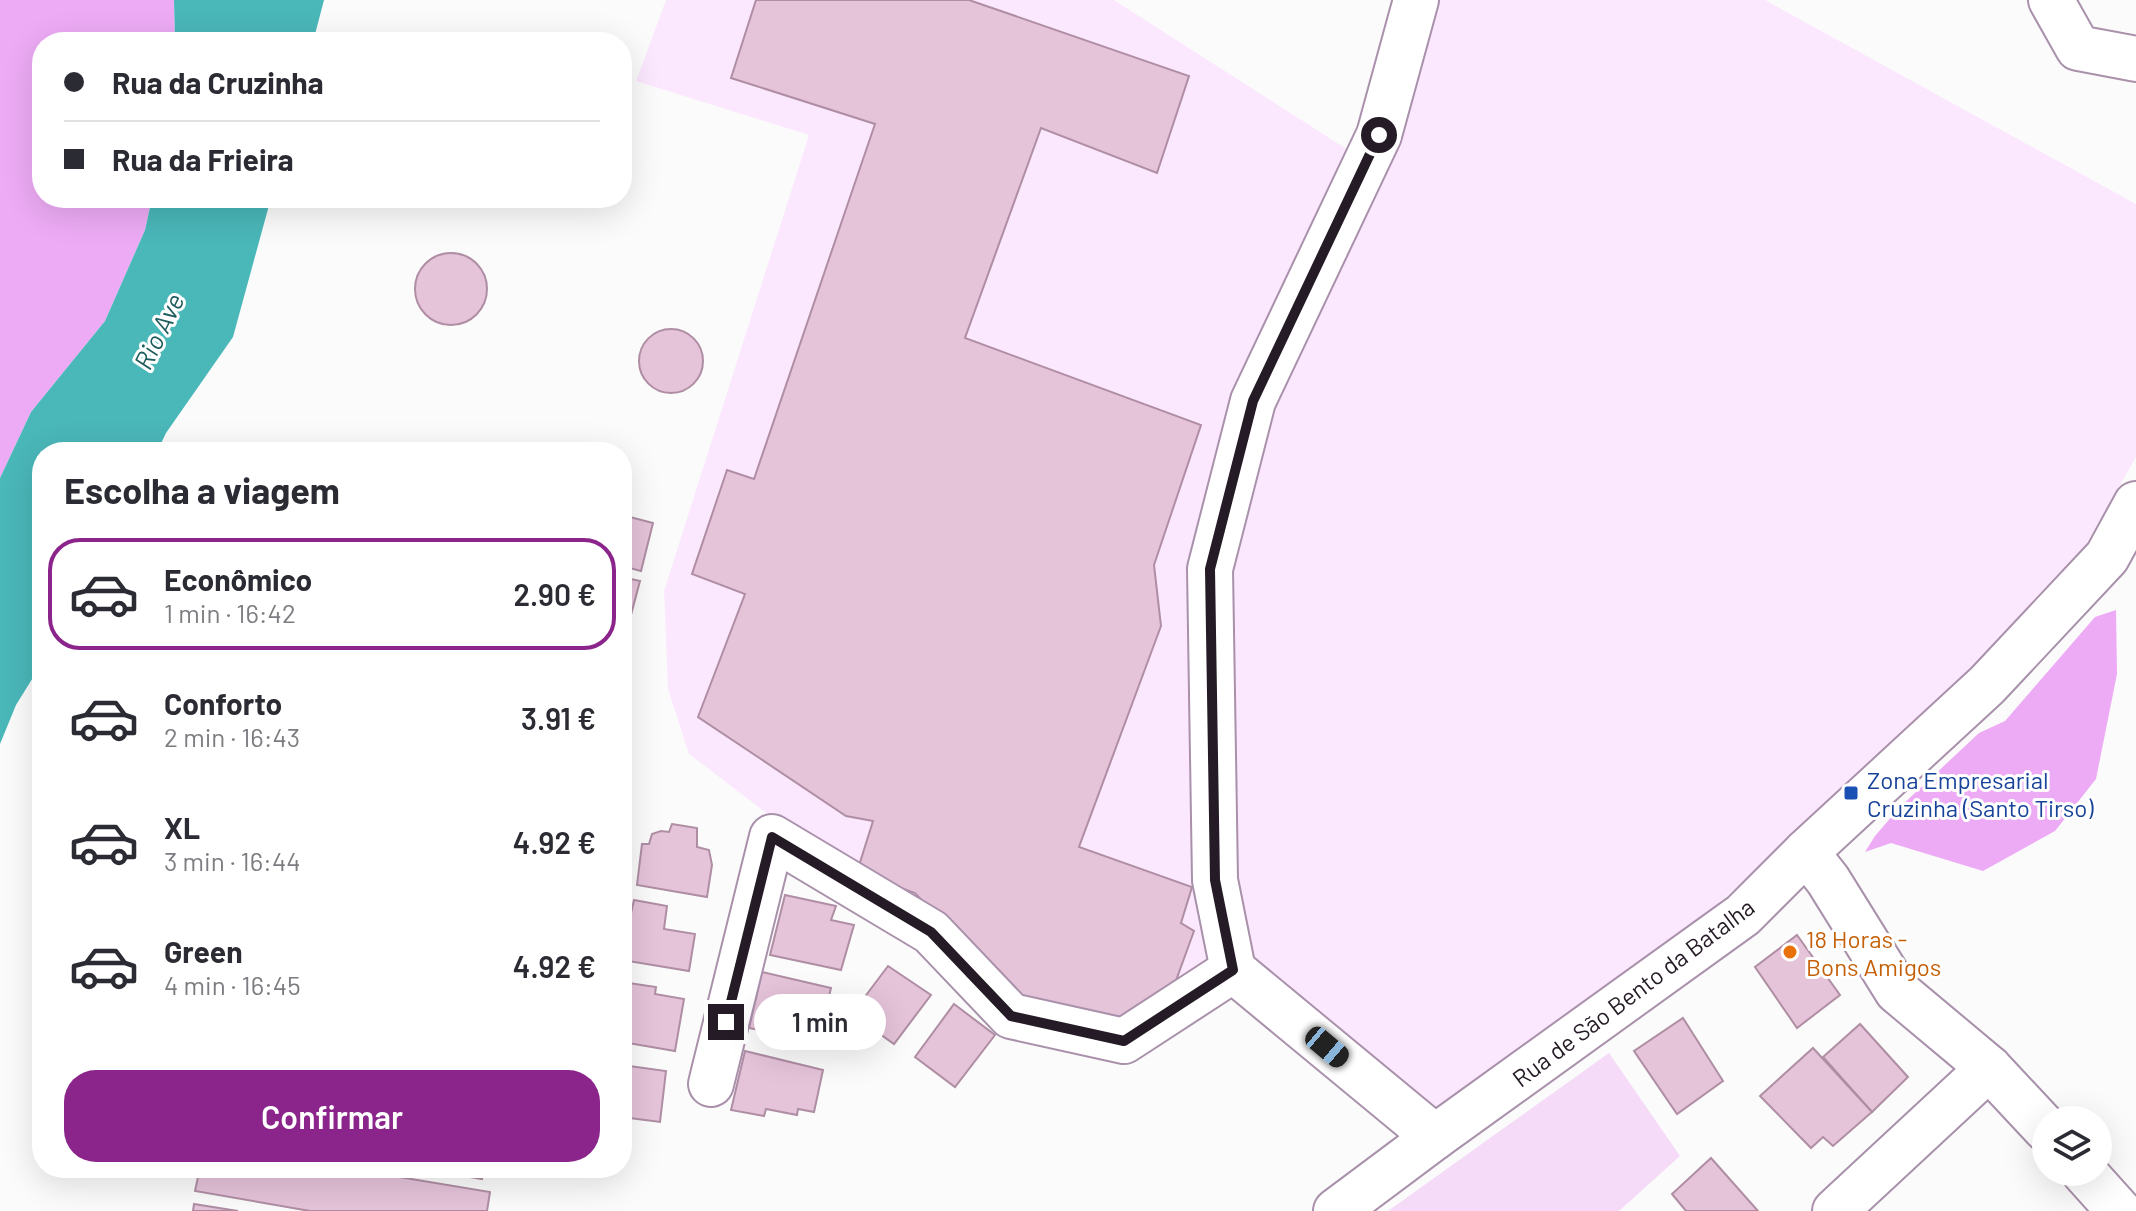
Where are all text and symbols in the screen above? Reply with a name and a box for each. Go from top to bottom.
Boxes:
text: Rua da Cruzinha [112,64,324,100]
route start [1361,117,1397,153]
text: Rua da Frieira [112,141,294,177]
water label: Rio Ave [126,288,190,374]
text: Escolha a viagem [64,468,340,511]
icon: car [68,558,140,630]
text: Econômico [164,561,312,597]
text: 2.90 € [513,576,596,612]
text: 1 min · 16:42 [164,597,296,628]
icon: car [68,682,140,754]
text: Conforto [164,685,282,721]
text: 3.91 € [521,700,596,736]
text: 2 min · 16:43 [164,721,300,752]
place label: Zona Empresarial Cruzinha (Santo Tirso) [1867,765,2094,822]
marker: Zona Empresarial Cruzinha (Santo Tirso) [1842,784,1860,802]
icon: car [68,806,140,878]
text: XL [164,809,200,845]
text: 4.92 € [513,824,596,860]
text: 3 min · 16:44 [164,845,301,876]
street label: Rua de São Bento da Batalha [1506,892,1760,1092]
place label: 18 Horas - Bons Amigos [1806,924,1941,981]
icon: car [68,930,140,1002]
text: Green [164,933,243,969]
marker: 18 Horas - Bons Amigos [1781,943,1799,961]
text: 4.92 € [513,948,596,984]
text: 4 min · 16:45 [164,969,301,1000]
callout: 1 min [754,994,886,1050]
route end [708,1004,744,1040]
text: 1 min [792,1006,848,1037]
car [1301,1022,1353,1072]
button: Confirmar [64,1070,600,1162]
map controls [2032,1106,2112,1186]
button: layers [2032,1106,2112,1186]

